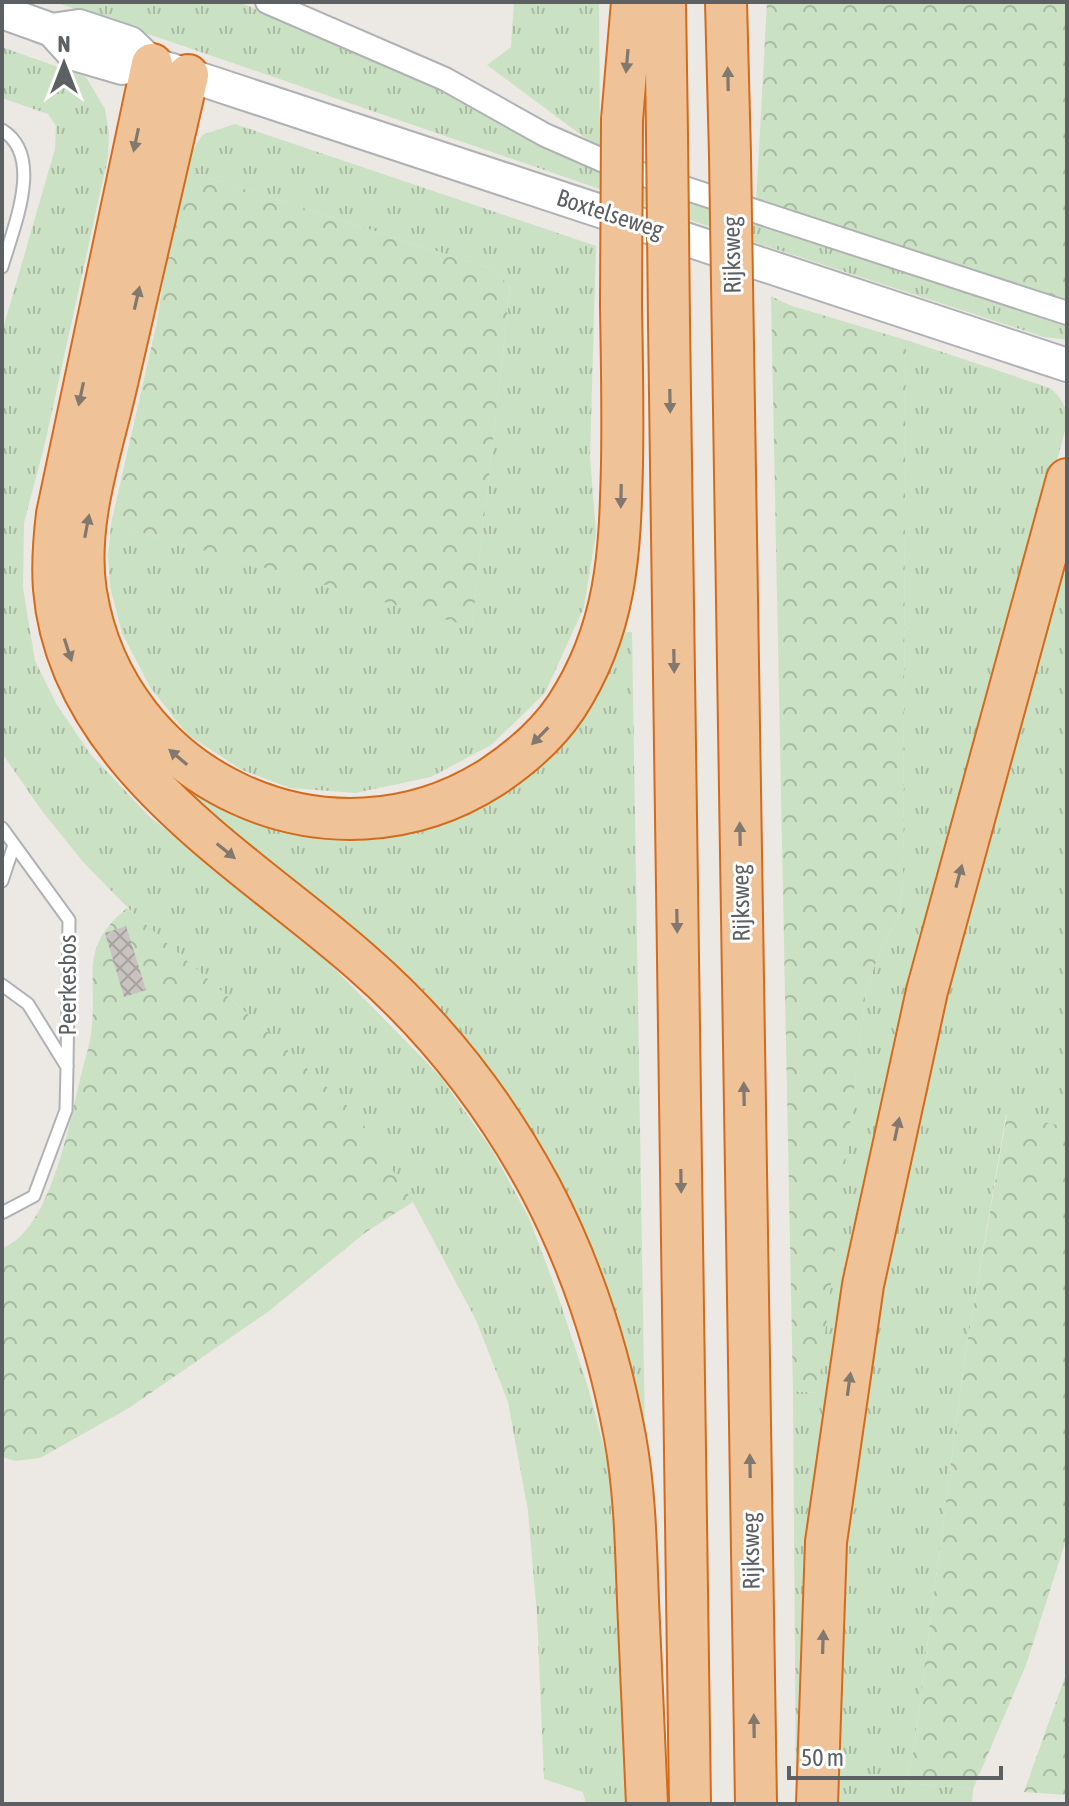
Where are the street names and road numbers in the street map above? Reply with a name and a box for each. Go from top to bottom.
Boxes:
street label: Boxtelseweg [553,184,667,244]
street label: Rijksweg [717,215,746,294]
street label: Rijksweg [726,863,755,942]
street label: Peerkesbos [54,935,81,1035]
street label: Rijksweg [736,1511,765,1590]

